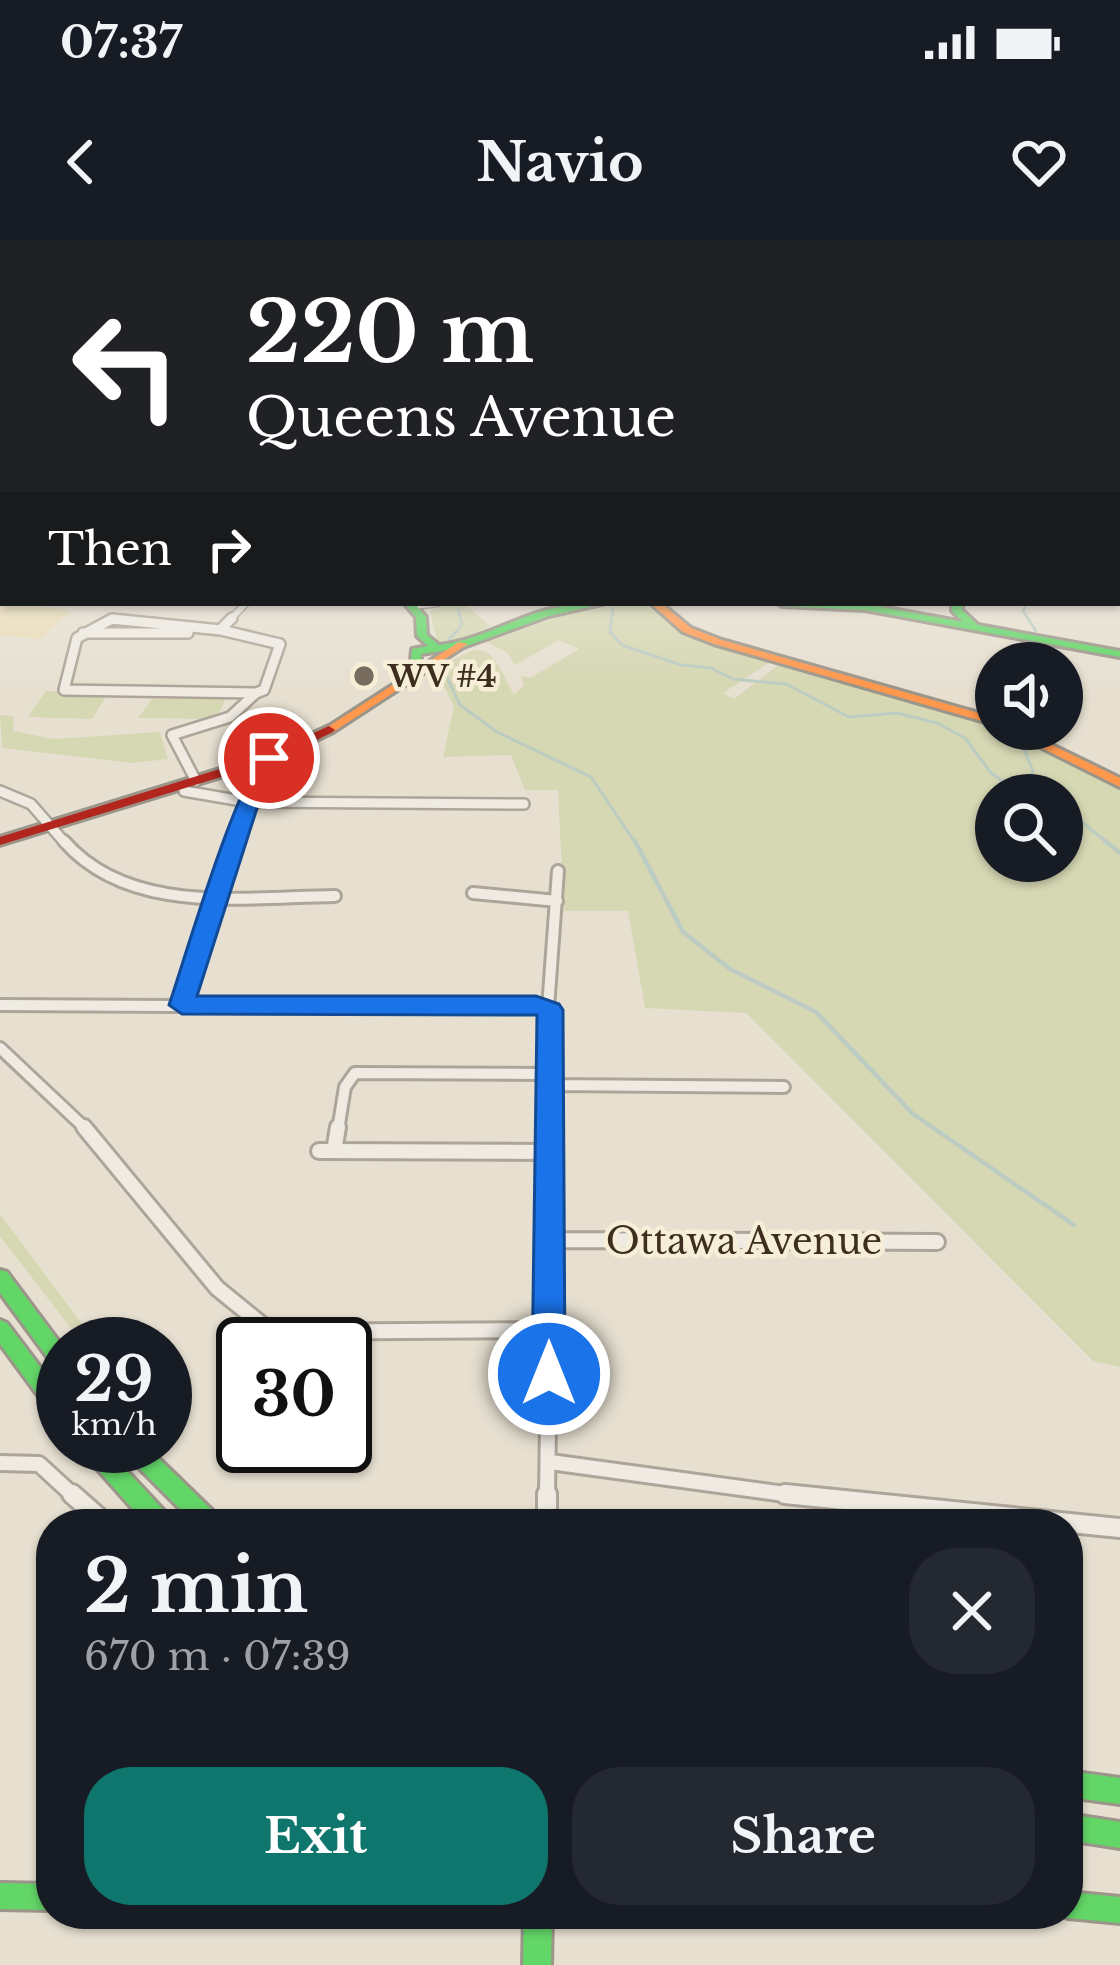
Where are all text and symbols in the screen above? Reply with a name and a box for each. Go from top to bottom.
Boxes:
text: 07:37 [60,14,182,70]
icon: back [48,129,114,195]
text: Navio [476,129,644,196]
icon: heart [1006,129,1072,195]
text: 220 m [246,281,534,385]
icon: left [48,288,204,444]
text: Queens Avenue [246,384,676,451]
icon: right [196,516,262,582]
text: Then [48,521,172,577]
map controls [975,642,1083,882]
button: sound [975,642,1083,750]
place label: WV #4 [387,658,497,695]
marker: WV #4 [351,663,377,689]
pin [218,707,320,809]
icon: arrive [236,725,302,791]
button: search [975,774,1083,882]
street label: Ottawa Avenue [606,1219,882,1264]
position arrow [486,1311,612,1437]
speed limit sign: 30 [216,1317,372,1473]
text: 29 [74,1343,154,1417]
text: km/h [71,1406,157,1443]
text: 2 min [84,1542,308,1631]
button: close [909,1548,1035,1674]
text: 670 m · 07:39 [84,1632,351,1681]
button: Exit [84,1767,548,1905]
button: Share [572,1767,1035,1905]

